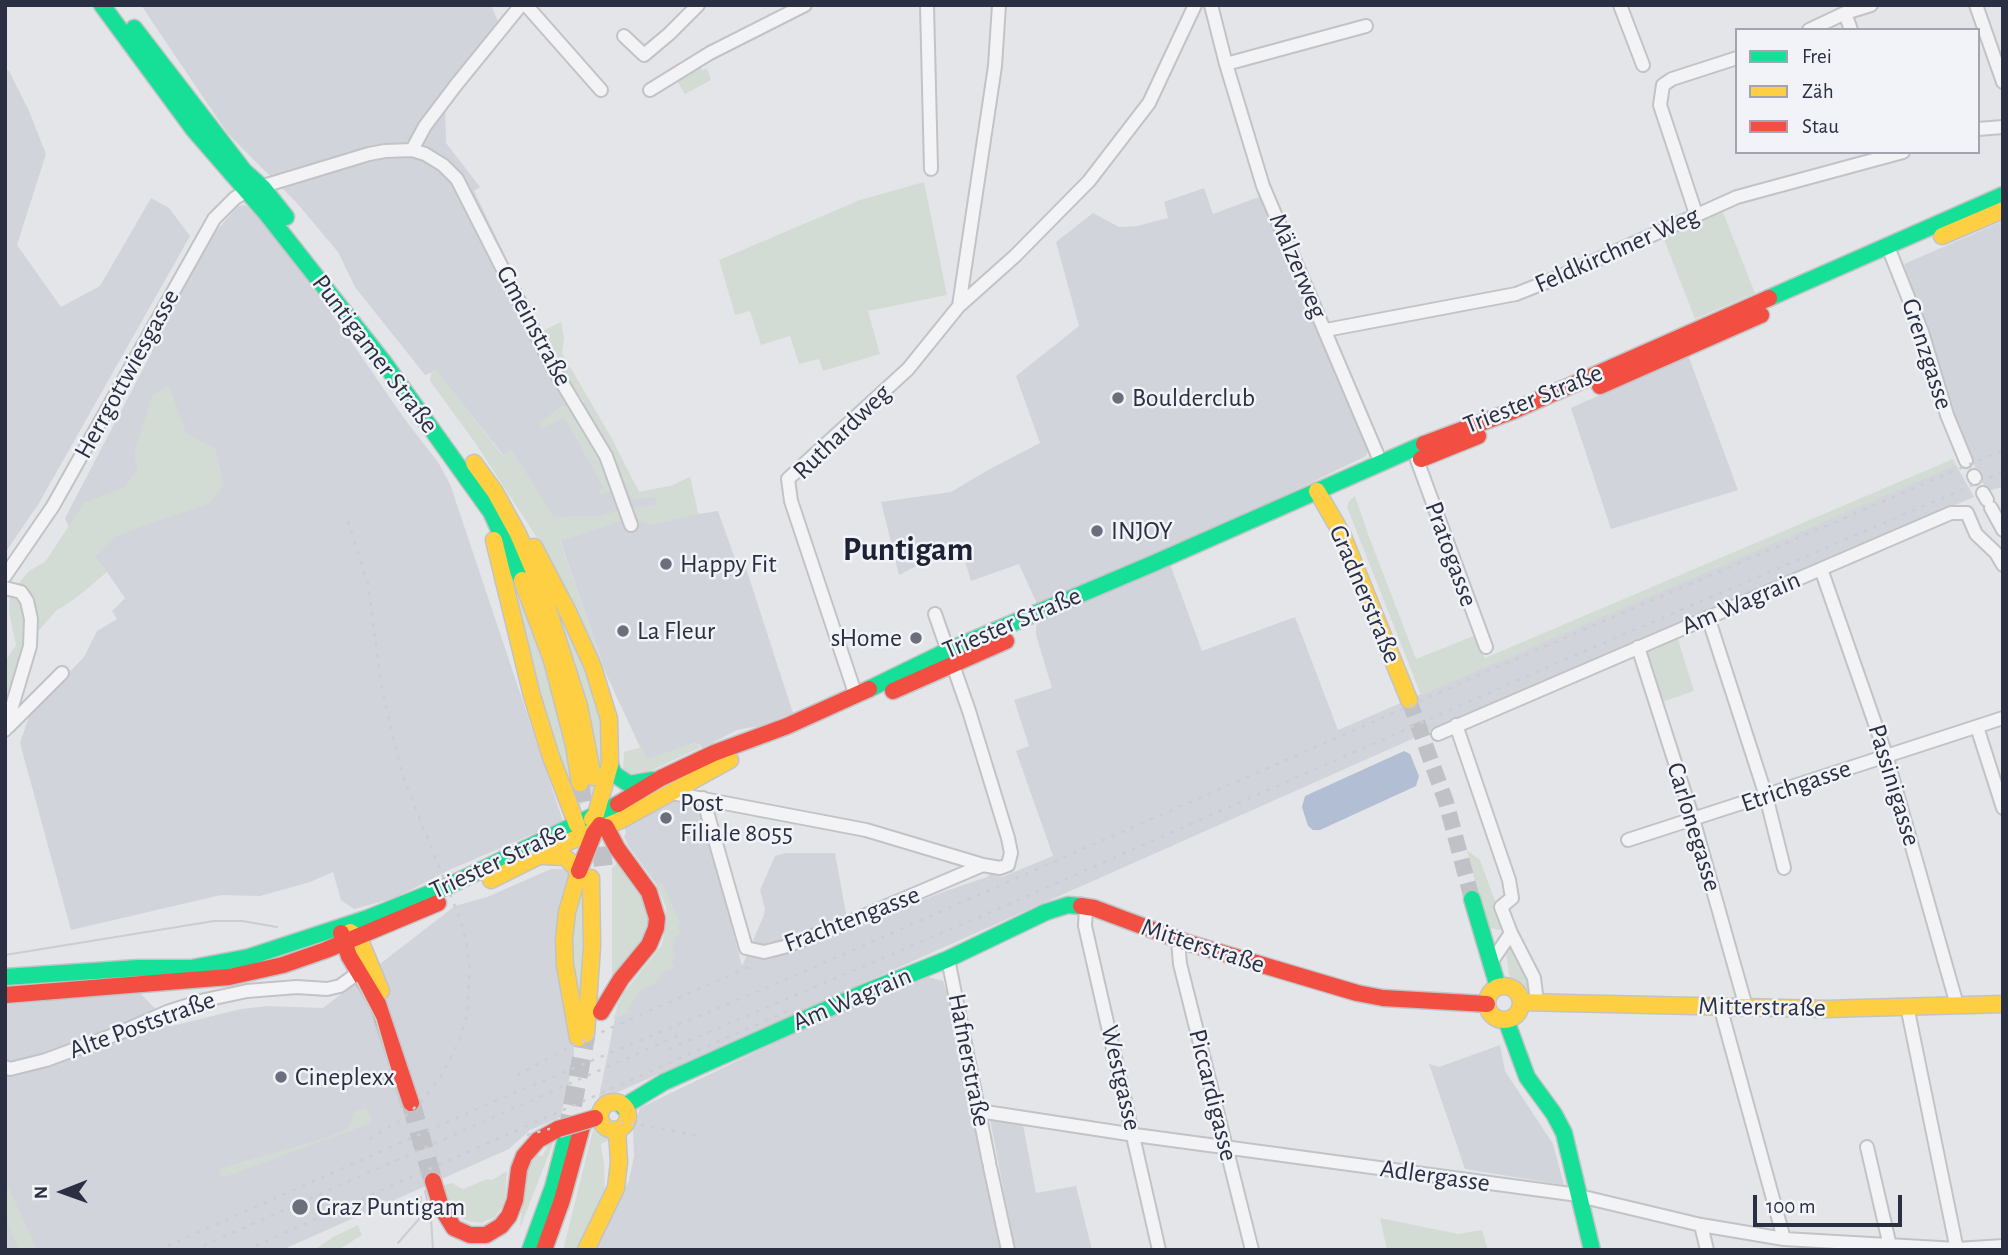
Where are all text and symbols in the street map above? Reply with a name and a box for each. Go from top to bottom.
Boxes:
legend [1735,28,1980,154]
text: Frei [1802,46,1832,67]
text: Zäh [1802,81,1834,102]
text: Stau [1802,116,1839,137]
street label: Feldkirchner Weg [1530,200,1704,300]
street label: Mälzerweg [1262,209,1334,323]
street label: Gmeinstraße [489,260,579,392]
street label: Puntigamer Straße [305,268,445,440]
street label: Herrgottwiesgasse [68,284,186,464]
street label: Grenzgasse [1894,294,1960,414]
street label: Triester Straße [1459,357,1607,441]
street label: Ruthardweg [787,378,897,486]
place label: Boulderclub [1132,382,1255,414]
marker: Boulderclub [1110,390,1126,406]
street label: Pratogasse [1418,497,1484,611]
place label: INJOY [1111,515,1173,547]
street label: Gradnerstraße [1322,520,1408,668]
marker: INJOY [1089,523,1105,539]
district label: Puntigam [843,530,973,570]
place label: Happy Fit [680,548,777,580]
marker: Happy Fit [658,556,674,572]
street label: Am Wagrain [1677,564,1805,642]
street label: Triester Straße [938,580,1086,666]
place label: La Fleur [637,615,715,647]
place label: sHome [831,622,902,654]
marker: La Fleur [615,623,631,639]
marker: sHome [908,630,924,646]
street label: Passinigasse [1861,720,1927,850]
street label: Etrichgasse [1737,753,1855,819]
street label: Carlonegasse [1660,759,1728,895]
place label: Post Filiale 8055 [680,787,793,848]
marker: Post Filiale 8055 [658,810,674,826]
street label: Triester Straße [425,816,571,906]
street label: Frachtengasse [780,879,924,959]
street label: Mitterstraße [1137,911,1269,981]
street label: Am Wagrain [788,960,916,1038]
street label: Alte Poststraße [65,984,219,1066]
street label: Mitterstraße [1698,990,1826,1024]
street label: Hafnerstraße [941,991,997,1129]
street label: Westgasse [1094,1022,1148,1134]
street label: Piccardigasse [1182,1026,1244,1164]
place label: Cineplexx [295,1061,394,1093]
marker: Cineplexx [273,1069,289,1085]
street label: Adlergasse [1378,1153,1492,1199]
north arrow [28,1157,98,1227]
scale bar [1756,1182,1905,1226]
text: N [32,1186,51,1199]
place label: Graz Puntigam [316,1191,465,1223]
text: 100 m [1766,1196,1816,1217]
marker: Graz Puntigam [290,1197,310,1217]

